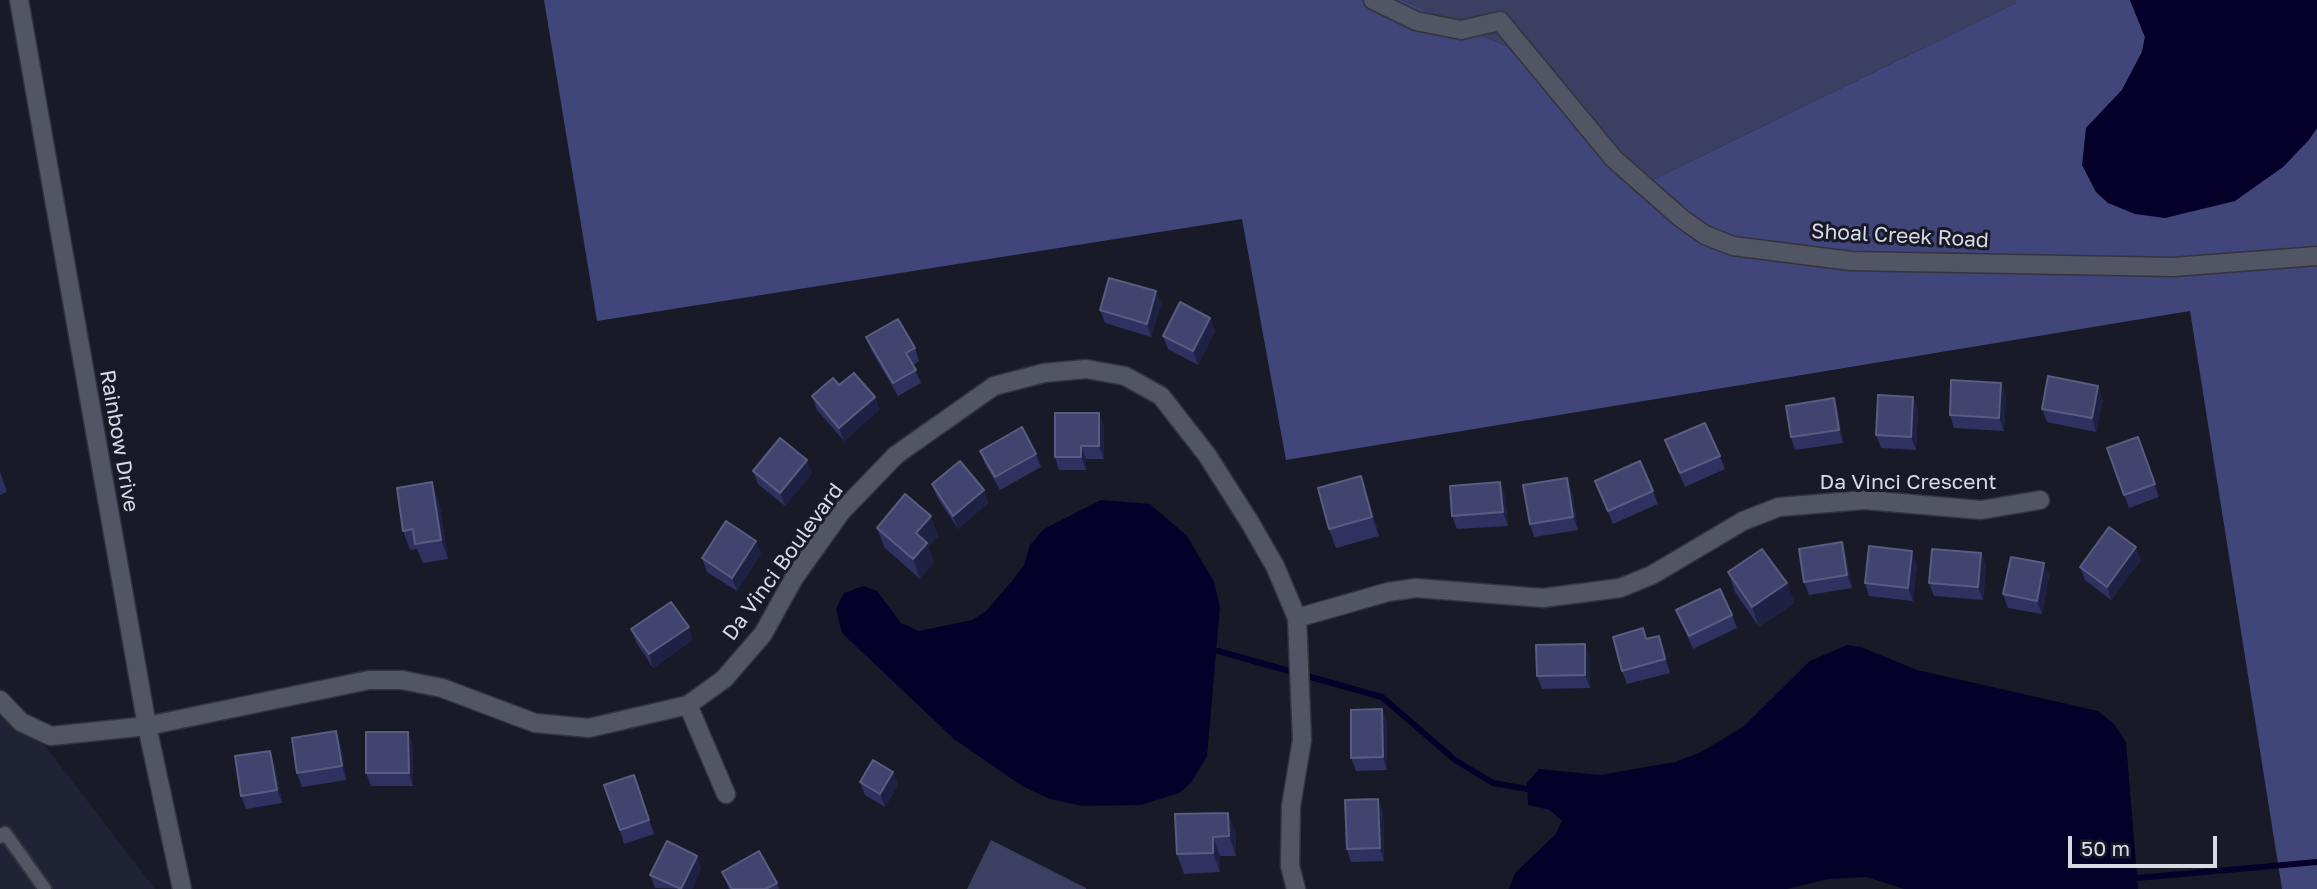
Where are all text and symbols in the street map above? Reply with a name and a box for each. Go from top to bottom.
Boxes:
street label: Shoal Creek Road [1810,219,1990,253]
street label: Rainbow Drive [94,368,144,514]
street label: Da Vinci Crescent [1819,469,1997,495]
street label: Da Vinci Boulevard [717,478,849,646]
scale bar [2072,822,2221,866]
text: 50 m [2081,835,2130,861]

